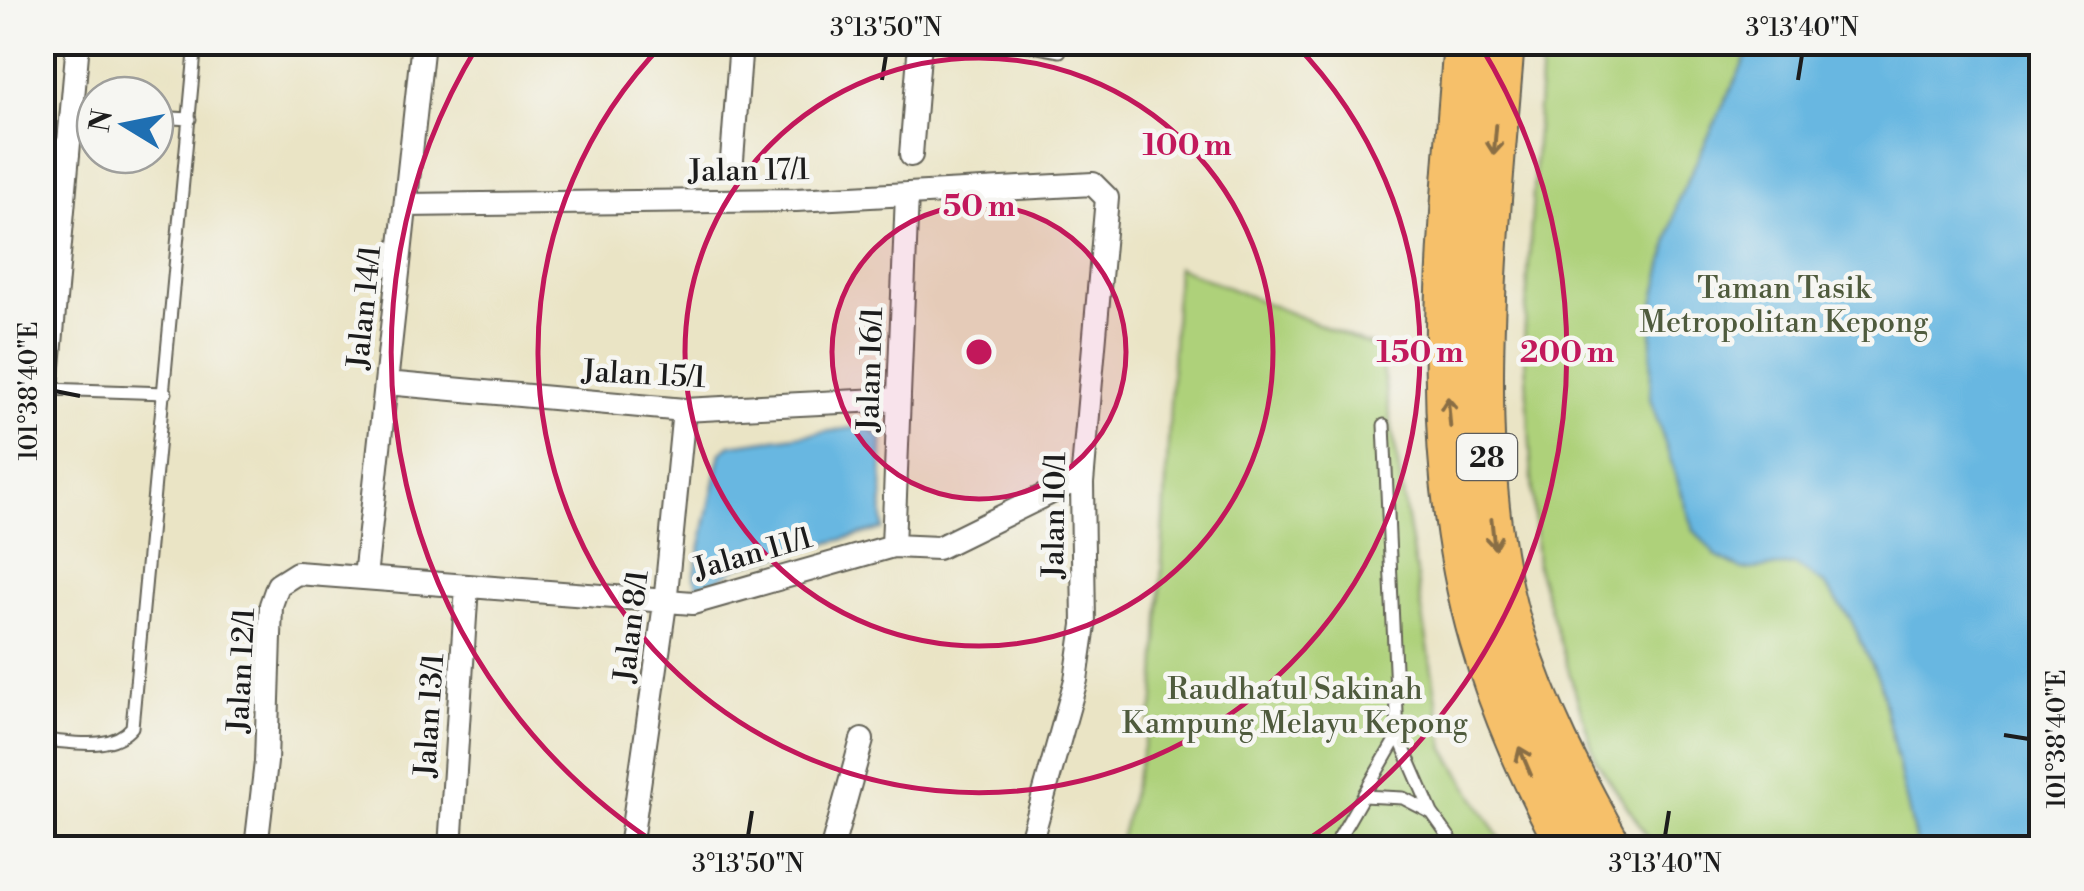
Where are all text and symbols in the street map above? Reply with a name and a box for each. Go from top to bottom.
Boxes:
text: 3°13'50"N [830,13,942,44]
text: 3°13'40"N [1746,13,1859,44]
north arrow [75,75,175,175]
text: N [83,107,121,135]
one-way arrow [1486,123,1505,155]
text: 100 m [1142,127,1232,165]
street label: Jalan 17/1 [687,151,810,191]
text: 50 m [943,188,1015,226]
street label: Jalan 14/1 [340,243,390,372]
park label: Taman Tasik Metropolitan Kepong [1639,270,1929,342]
street label: Jalan 16/1 [850,306,892,433]
text: 101°38'40"E [14,322,45,460]
centre of rings [961,334,997,370]
text: 150 m [1377,334,1463,372]
text: 200 m [1520,334,1614,372]
street label: Jalan 15/1 [580,353,707,397]
one-way arrow [1440,396,1459,428]
road number: 28 [1457,434,1517,480]
street label: Jalan 10/1 [1035,451,1075,580]
one-way arrow [1484,517,1503,550]
street label: Jalan 11/1 [689,519,817,589]
street label: Jalan 8/1 [606,568,658,686]
street label: Jalan 12/1 [220,606,264,735]
street label: Jalan 13/1 [407,652,453,779]
text: 101°38'40"E [2042,670,2073,808]
park label: Raudhatul Sakinah Kampung Melayu Kepong [1122,671,1469,743]
one-way arrow [1515,747,1533,777]
text: 3°13'50"N [692,849,804,880]
text: 3°13'40"N [1609,849,1722,880]

